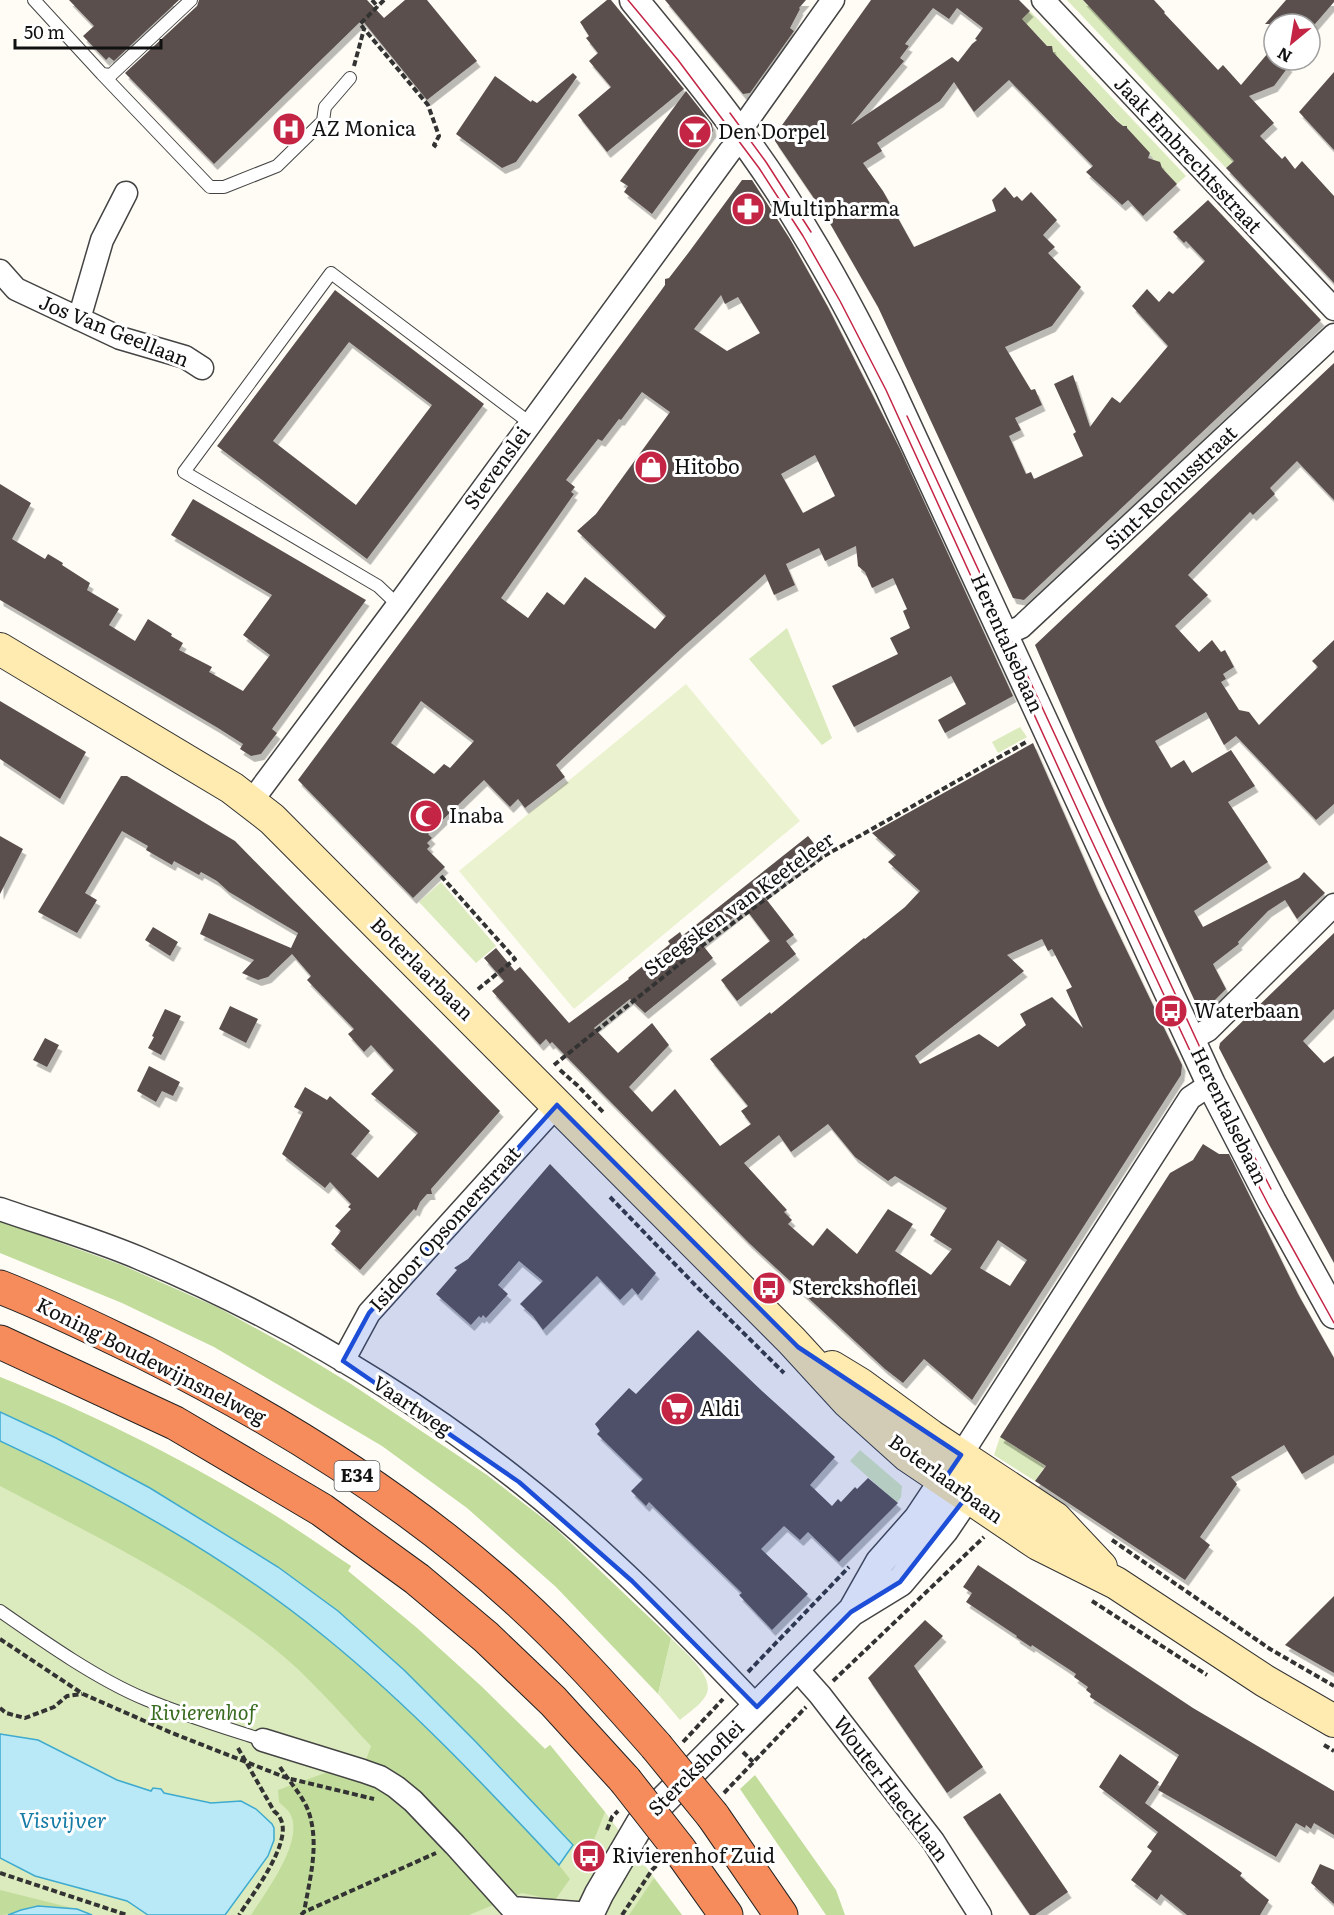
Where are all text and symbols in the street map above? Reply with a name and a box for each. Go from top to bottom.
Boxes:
scale bar [15,12,160,50]
north arrow [1262,12,1322,72]
text: 50 m [24,18,65,45]
text: N [1272,42,1296,70]
street label: Jaak Embrechtsstraat [1108,68,1270,239]
hospital icon: AZ Monica [271,111,307,147]
place label: AZ Monica [312,112,416,142]
bar icon: Den Dorpel [677,114,713,150]
place label: Den Dorpel [718,115,826,145]
pharmacy icon: Multipharma [730,191,766,227]
place label: Multipharma [771,192,900,222]
street label: Jos Van Geellaan [35,285,194,373]
street label: Sint-Rochusstraat [1097,417,1243,556]
street label: Stevenslei [455,419,536,515]
shop icon: Hitobo [633,449,669,485]
place label: Hitobo [674,450,740,480]
street label: Herentalsebaan [965,568,1053,717]
mosque icon: Inaba [408,798,444,834]
place label: Inaba [449,799,504,829]
street label: Steegsken van Keeteleer [636,823,840,982]
street label: Boterlaarbaan [365,909,482,1026]
bus stop icon: Waterbaan [1153,993,1189,1029]
place label: Waterbaan [1194,994,1300,1024]
street label: Herentalsebaan [1184,1041,1277,1189]
street label: Isidoor Opsomerstraat [361,1138,526,1317]
bus stop icon: Sterckshoflei [751,1270,787,1306]
place label: Sterckshoflei [792,1271,918,1301]
street label: Koning Boudewijnsnelweg [32,1288,273,1431]
street label: Vaartweg [367,1367,460,1442]
supermarket icon: Aldi [659,1391,695,1427]
place label: Aldi [700,1392,740,1422]
street label: Boterlaarbaan [883,1425,1011,1529]
road number: E34 [334,1461,380,1491]
park label: Rivierenhof [150,1696,259,1726]
street label: Wouter Haecklaan [827,1708,958,1867]
street label: Sterckshoflei [640,1711,750,1821]
water label: Visvijver [19,1803,107,1834]
bus stop icon: Rivierenhof Zuid [571,1838,607,1874]
place label: Rivierenhof Zuid [612,1839,775,1869]

